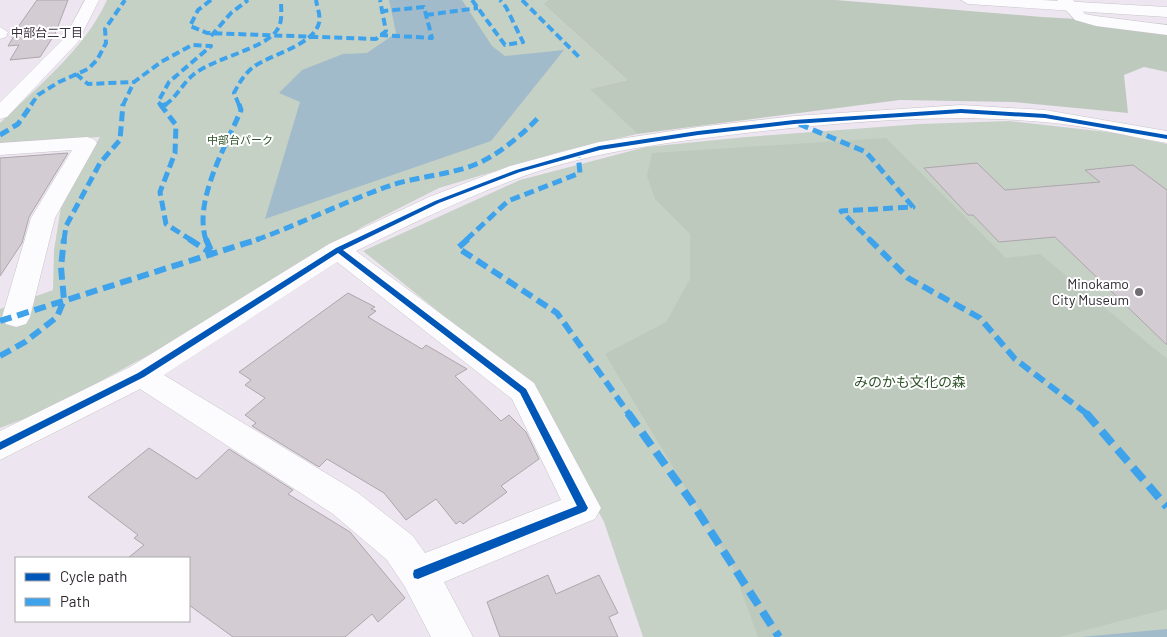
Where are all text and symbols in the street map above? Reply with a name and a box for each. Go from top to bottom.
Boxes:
district label: 中部台二丁目 [11,25,83,39]
park label: 中部台パーク [207,133,273,146]
place label: Minokamo City Museum [1052,275,1129,308]
marker: Minokamo City Museum [1133,286,1145,298]
park label: みのかも文化の森 [854,373,966,390]
legend [15,557,190,622]
text: Cycle path [60,567,127,585]
text: Path [60,592,90,610]

